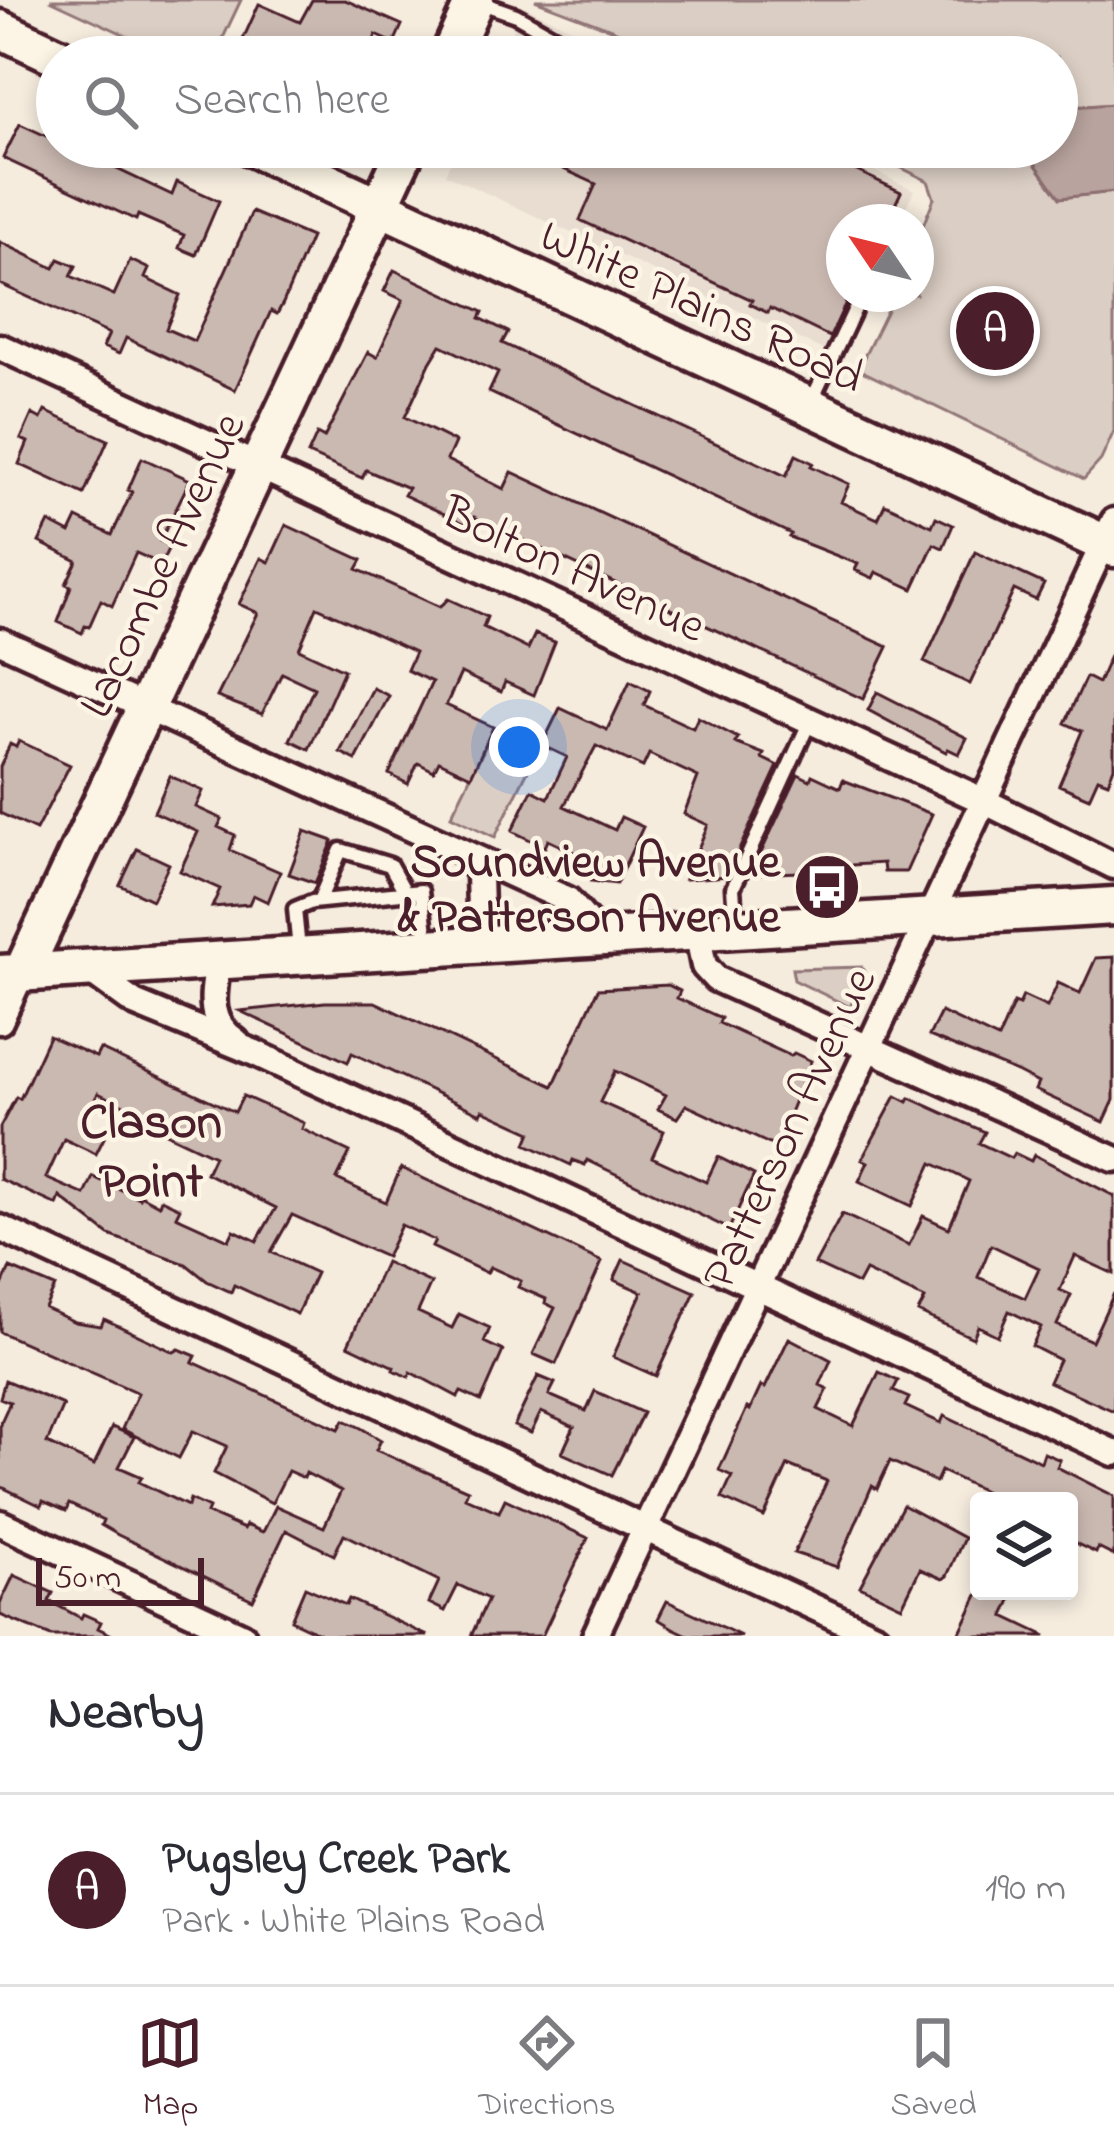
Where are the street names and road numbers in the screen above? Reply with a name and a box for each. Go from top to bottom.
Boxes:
street label: White Plains Road [527,203,874,414]
street label: Lacombe Avenue [63,402,266,730]
street label: Bolton Avenue [428,479,717,664]
street label: Patterson Avenue [686,956,897,1302]

